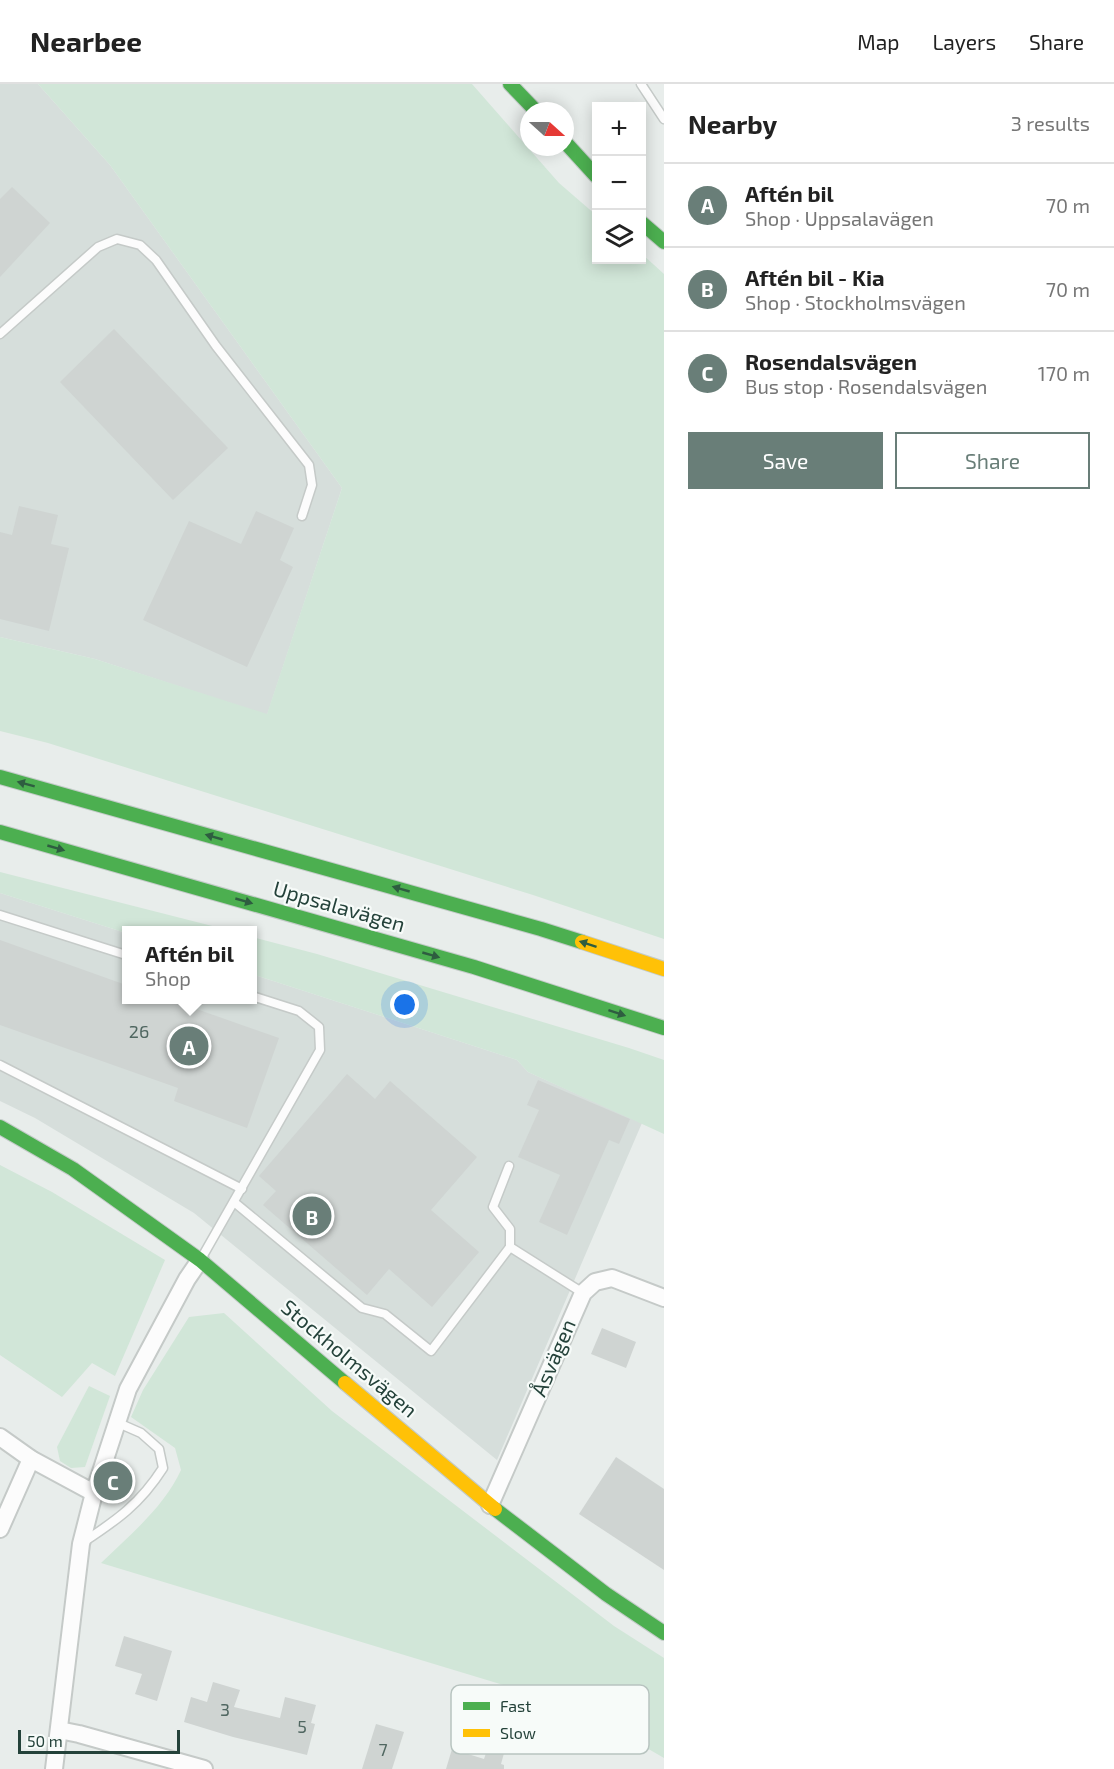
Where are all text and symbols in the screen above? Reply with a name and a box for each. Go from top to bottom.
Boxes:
text: Nearbee [30,24,142,58]
text: Map [857,29,899,54]
text: Layers [932,29,996,54]
text: Share [1029,29,1084,54]
north arrow [520,102,574,156]
map controls [592,102,646,264]
button: + [592,102,646,156]
text: Nearby [688,108,777,139]
text: 3 results [1011,111,1090,135]
button: − [592,156,646,210]
text: Aftén bil [745,180,834,206]
text: A [701,193,714,217]
text: 70 m [1046,193,1090,217]
text: Shop · Uppsalavägen [745,206,934,230]
button: layers [592,210,646,264]
text: Aftén bil - Kia [745,264,885,290]
text: B [701,277,714,301]
text: 70 m [1046,277,1090,301]
text: Shop · Stockholmsvägen [745,290,966,314]
text: Rosendalsvägen [745,348,917,374]
text: C [702,361,713,385]
text: 170 m [1038,361,1090,385]
text: Bus stop · Rosendalsvägen [745,374,987,398]
button: Save [688,432,883,489]
button: Share [895,432,1090,489]
one-way arrow [17,779,35,788]
one-way arrow [205,831,223,841]
one-way arrow [47,844,65,853]
street label: Uppsalavägen [271,875,408,936]
one-way arrow [392,884,411,894]
one-way arrow [235,897,253,906]
popup [122,926,257,1004]
one-way arrow [579,939,597,949]
text: Aftén bil [145,940,234,966]
one-way arrow [422,951,440,960]
text: Shop [145,966,191,990]
your location [390,990,419,1019]
one-way arrow [608,1009,626,1018]
house number: 26 [129,1020,149,1042]
pin: A [170,1024,208,1068]
pin: B [292,1194,332,1238]
street label: Stockholmsvägen [277,1294,423,1422]
street label: Åsvägen [525,1315,580,1400]
pin: C [94,1458,132,1504]
legend [451,1685,649,1754]
text: Fast [500,1696,531,1715]
house number: 3 [220,1698,230,1720]
house number: 5 [297,1715,307,1737]
text: Slow [500,1723,536,1742]
scale bar [18,1727,180,1754]
text: 50 m [27,1731,63,1750]
house number: 7 [378,1738,388,1760]

